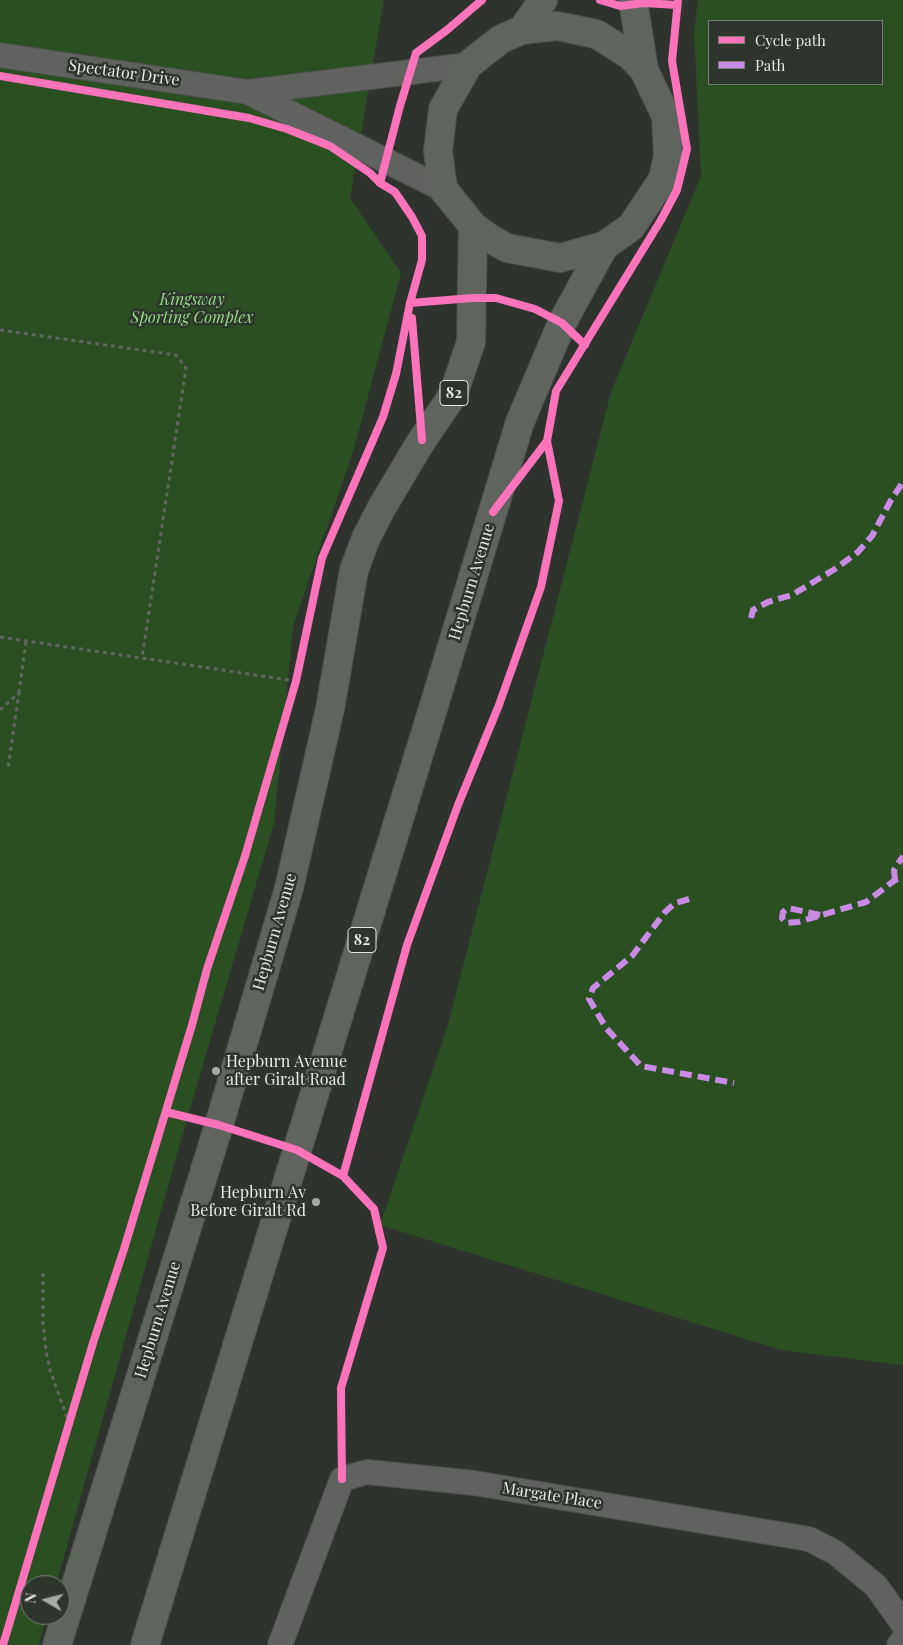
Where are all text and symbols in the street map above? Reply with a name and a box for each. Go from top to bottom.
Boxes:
legend [708,20,883,85]
text: Cycle path [755,30,826,50]
text: Path [755,55,785,75]
street label: Spectator Drive [67,56,181,90]
park label: Kingsway Sporting Complex [131,290,253,328]
road number: 82 [440,380,468,406]
street label: Hepburn Avenue [445,521,499,643]
street label: Hepburn Avenue [249,871,301,993]
road number: 82 [348,928,376,952]
place label: Hepburn Avenue after Giralt Road [226,1052,347,1090]
marker: Hepburn Avenue after Giralt Road [210,1065,222,1077]
place label: Hepburn Av Before Giralt Rd [190,1183,306,1221]
marker: Hepburn Av Before Giralt Rd [310,1196,322,1208]
street label: Hepburn Avenue [131,1259,185,1381]
street label: Margate Place [501,1479,603,1513]
north arrow [20,1575,70,1625]
text: N [21,1592,41,1604]

